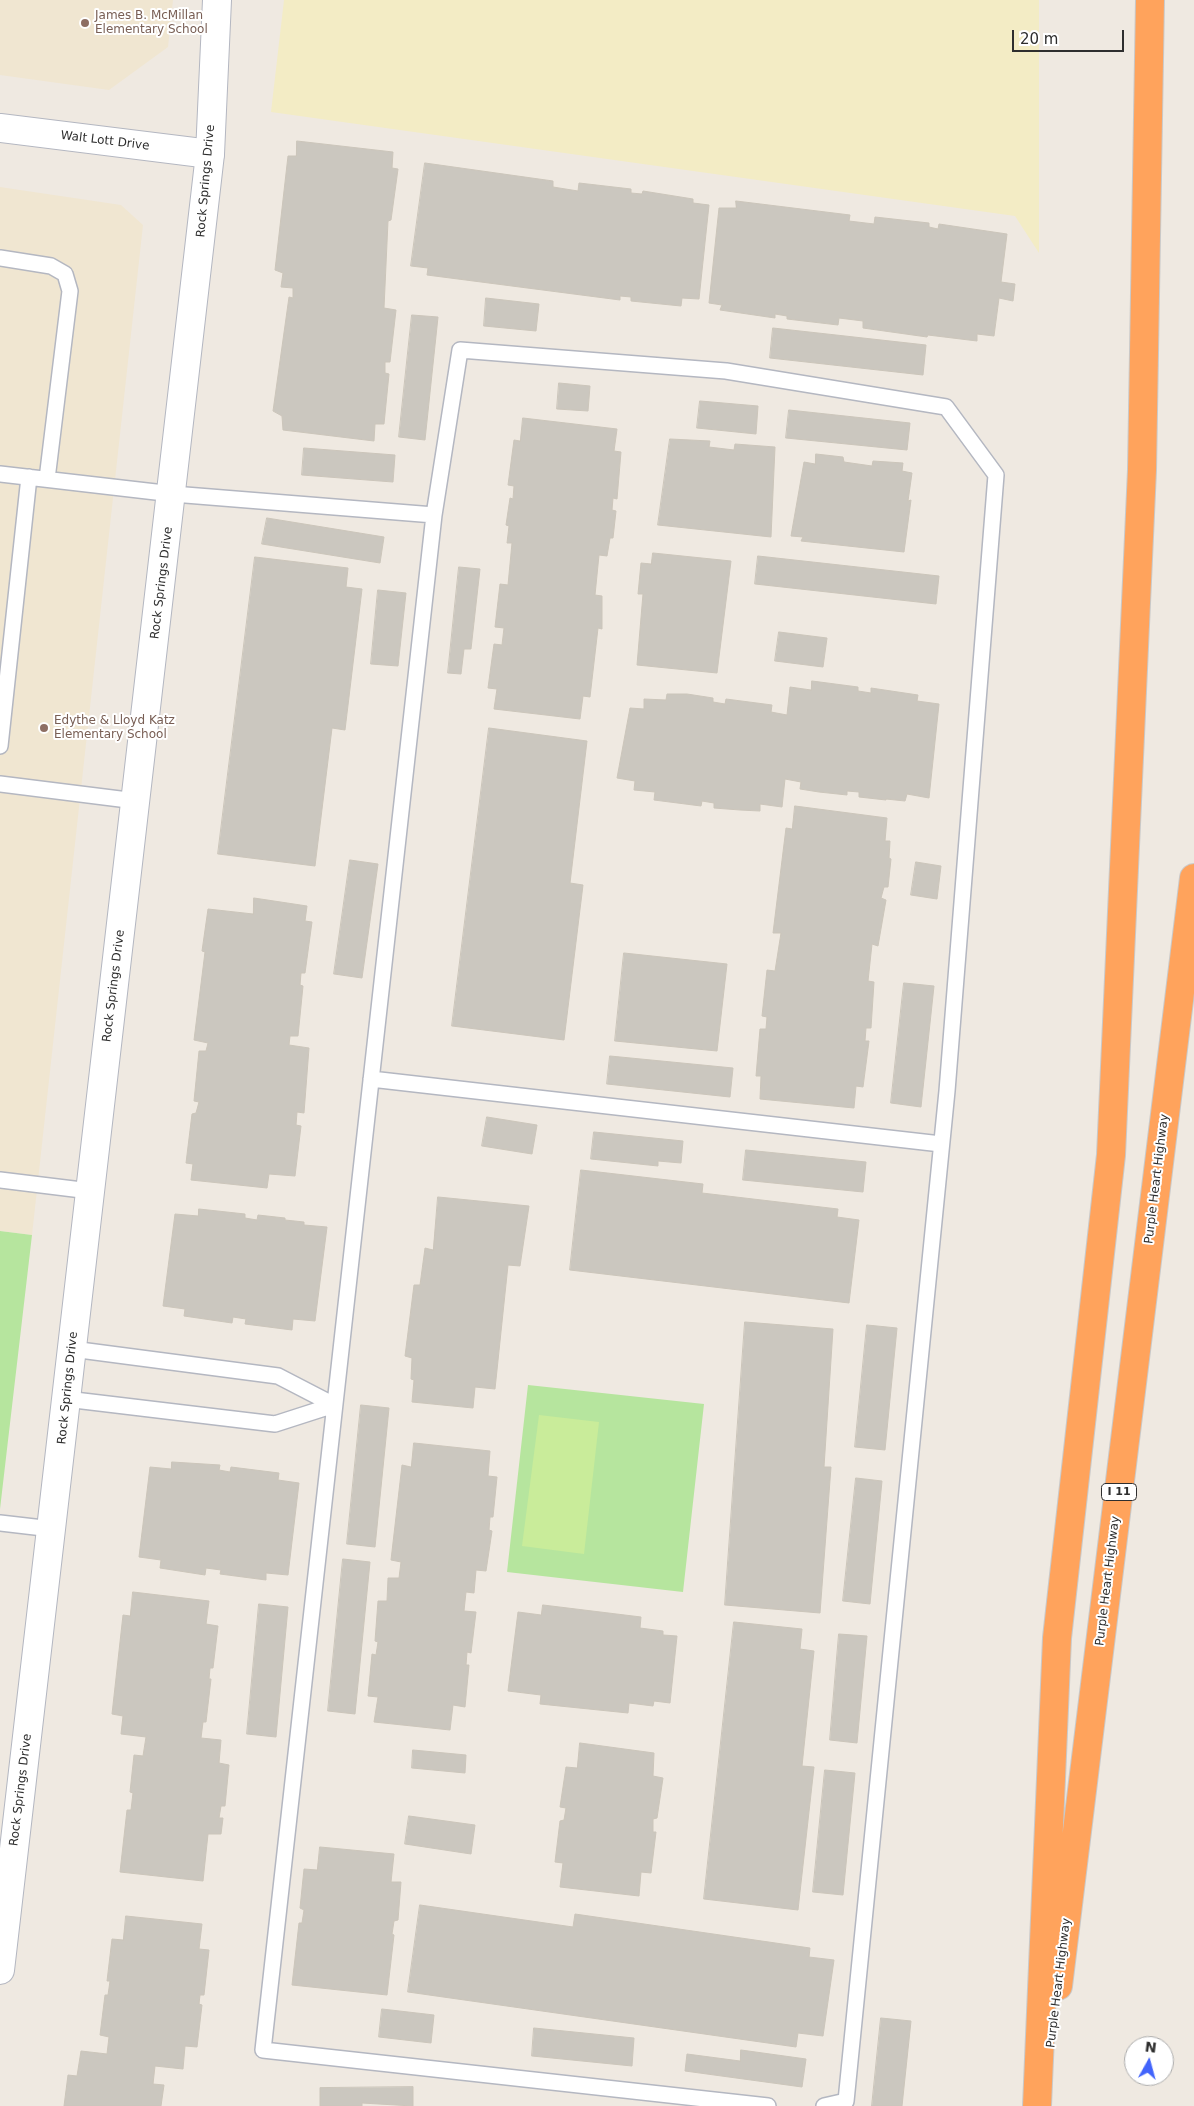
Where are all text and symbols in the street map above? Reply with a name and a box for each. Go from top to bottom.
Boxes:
place label: James B. McMillan Elementary School [95,9,208,37]
marker: James B. McMillan Elementary School [79,17,91,29]
scale bar [1014,20,1126,52]
text: 20 m [1020,30,1058,48]
street label: Rock Springs Drive [194,124,218,238]
street label: Walt Lott Drive [60,128,150,154]
street label: Rock Springs Drive [148,526,176,640]
place label: Edythe & Lloyd Katz Elementary School [54,714,175,742]
marker: Edythe & Lloyd Katz Elementary School [38,722,50,734]
street label: Rock Springs Drive [100,929,128,1043]
street label: Purple Heart Highway [1142,1113,1172,1245]
street label: Rock Springs Drive [55,1331,81,1445]
road number: I 11 [1102,1484,1136,1500]
street label: Purple Heart Highway [1093,1515,1123,1647]
street label: Rock Springs Drive [7,1733,35,1847]
street label: Purple Heart Highway [1044,1917,1074,2049]
north arrow [1124,2036,1174,2086]
text: N [1144,2038,1157,2056]

